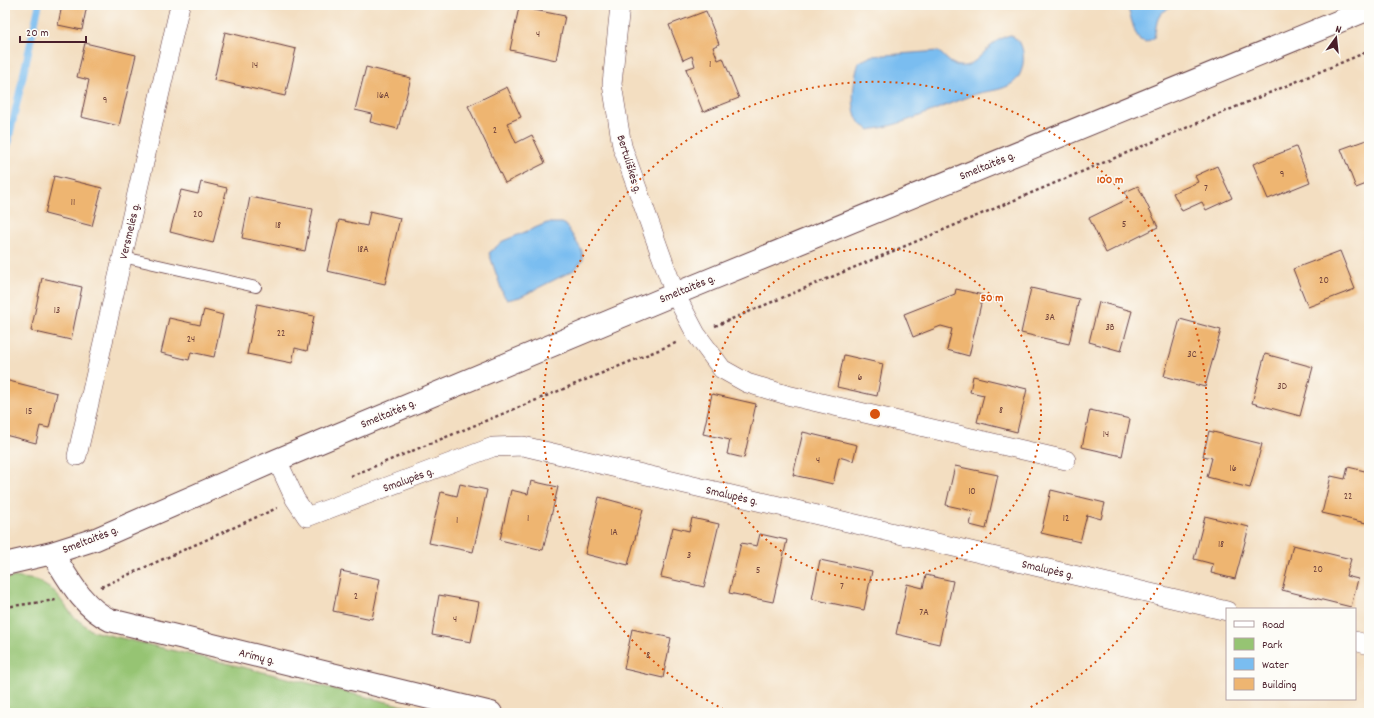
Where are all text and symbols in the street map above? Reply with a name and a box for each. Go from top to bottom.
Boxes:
scale bar [20,18,86,44]
north arrow [1316,18,1356,58]
text: N [1333,22,1343,39]
text: 20 m [26,25,49,42]
house number: 4 [536,28,540,42]
house number: 1 [709,58,711,72]
house number: 14 [252,59,258,73]
house number: 16A [377,89,390,103]
house number: 9 [103,94,107,108]
house number: 2 [493,124,497,138]
street label: Bertuliškės g. [612,133,646,196]
street label: Smeltaitės g. [957,148,1018,185]
house number: 9 [1280,168,1284,182]
text: 100 m [1097,172,1123,189]
house number: 7 [1204,182,1208,196]
house number: 11 [71,196,75,210]
street label: Versmelės g. [116,202,145,261]
house number: 20 [193,208,203,222]
house number: 5 [1122,218,1127,232]
house number: 18 [275,219,281,233]
house number: 18A [357,243,369,257]
street label: Smeltaitės g. [657,271,718,308]
house number: 20 [1319,274,1329,288]
text: 50 m [980,290,1004,307]
house number: 13 [54,304,60,318]
house number: 3A [1045,311,1055,325]
house number: 3B [1105,321,1115,335]
house number: 22 [277,327,285,341]
house number: 24 [187,333,195,347]
house number: 3C [1187,348,1197,362]
house number: 6 [858,371,863,385]
house number: 3D [1277,380,1287,394]
street label: Smeltaitės g. [358,395,419,434]
house number: 8 [999,404,1003,418]
house number: 15 [26,405,33,419]
centre of rings [868,407,882,421]
house number: 14 [1103,428,1109,442]
house number: 4 [816,454,820,468]
house number: 16 [1229,462,1237,476]
street label: Smalupės g. [381,463,436,497]
street label: Smalupės g. [704,482,759,511]
house number: 10 [968,485,976,499]
house number: 22 [1344,490,1352,504]
house number: 1 [527,512,529,526]
house number: 12 [1063,512,1069,526]
house number: 1 [456,514,458,528]
street label: Smeltaitės g. [60,522,121,559]
house number: 1A [610,526,618,540]
house number: 18 [1218,538,1224,552]
house number: 3 [687,549,691,563]
street label: Smalupės g. [1020,556,1075,585]
house number: 20 [1313,563,1323,577]
house number: 5 [756,564,761,578]
house number: 7 [840,580,844,594]
house number: 2 [354,590,358,604]
house number: 7A [919,606,929,620]
legend [1226,608,1356,700]
house number: 4 [453,613,457,627]
text: Road [1262,617,1284,634]
text: Park [1262,637,1283,654]
street label: Arimų g. [237,645,276,670]
house number: 8 [646,649,650,663]
text: Water [1262,657,1289,674]
text: Building [1262,677,1297,694]

